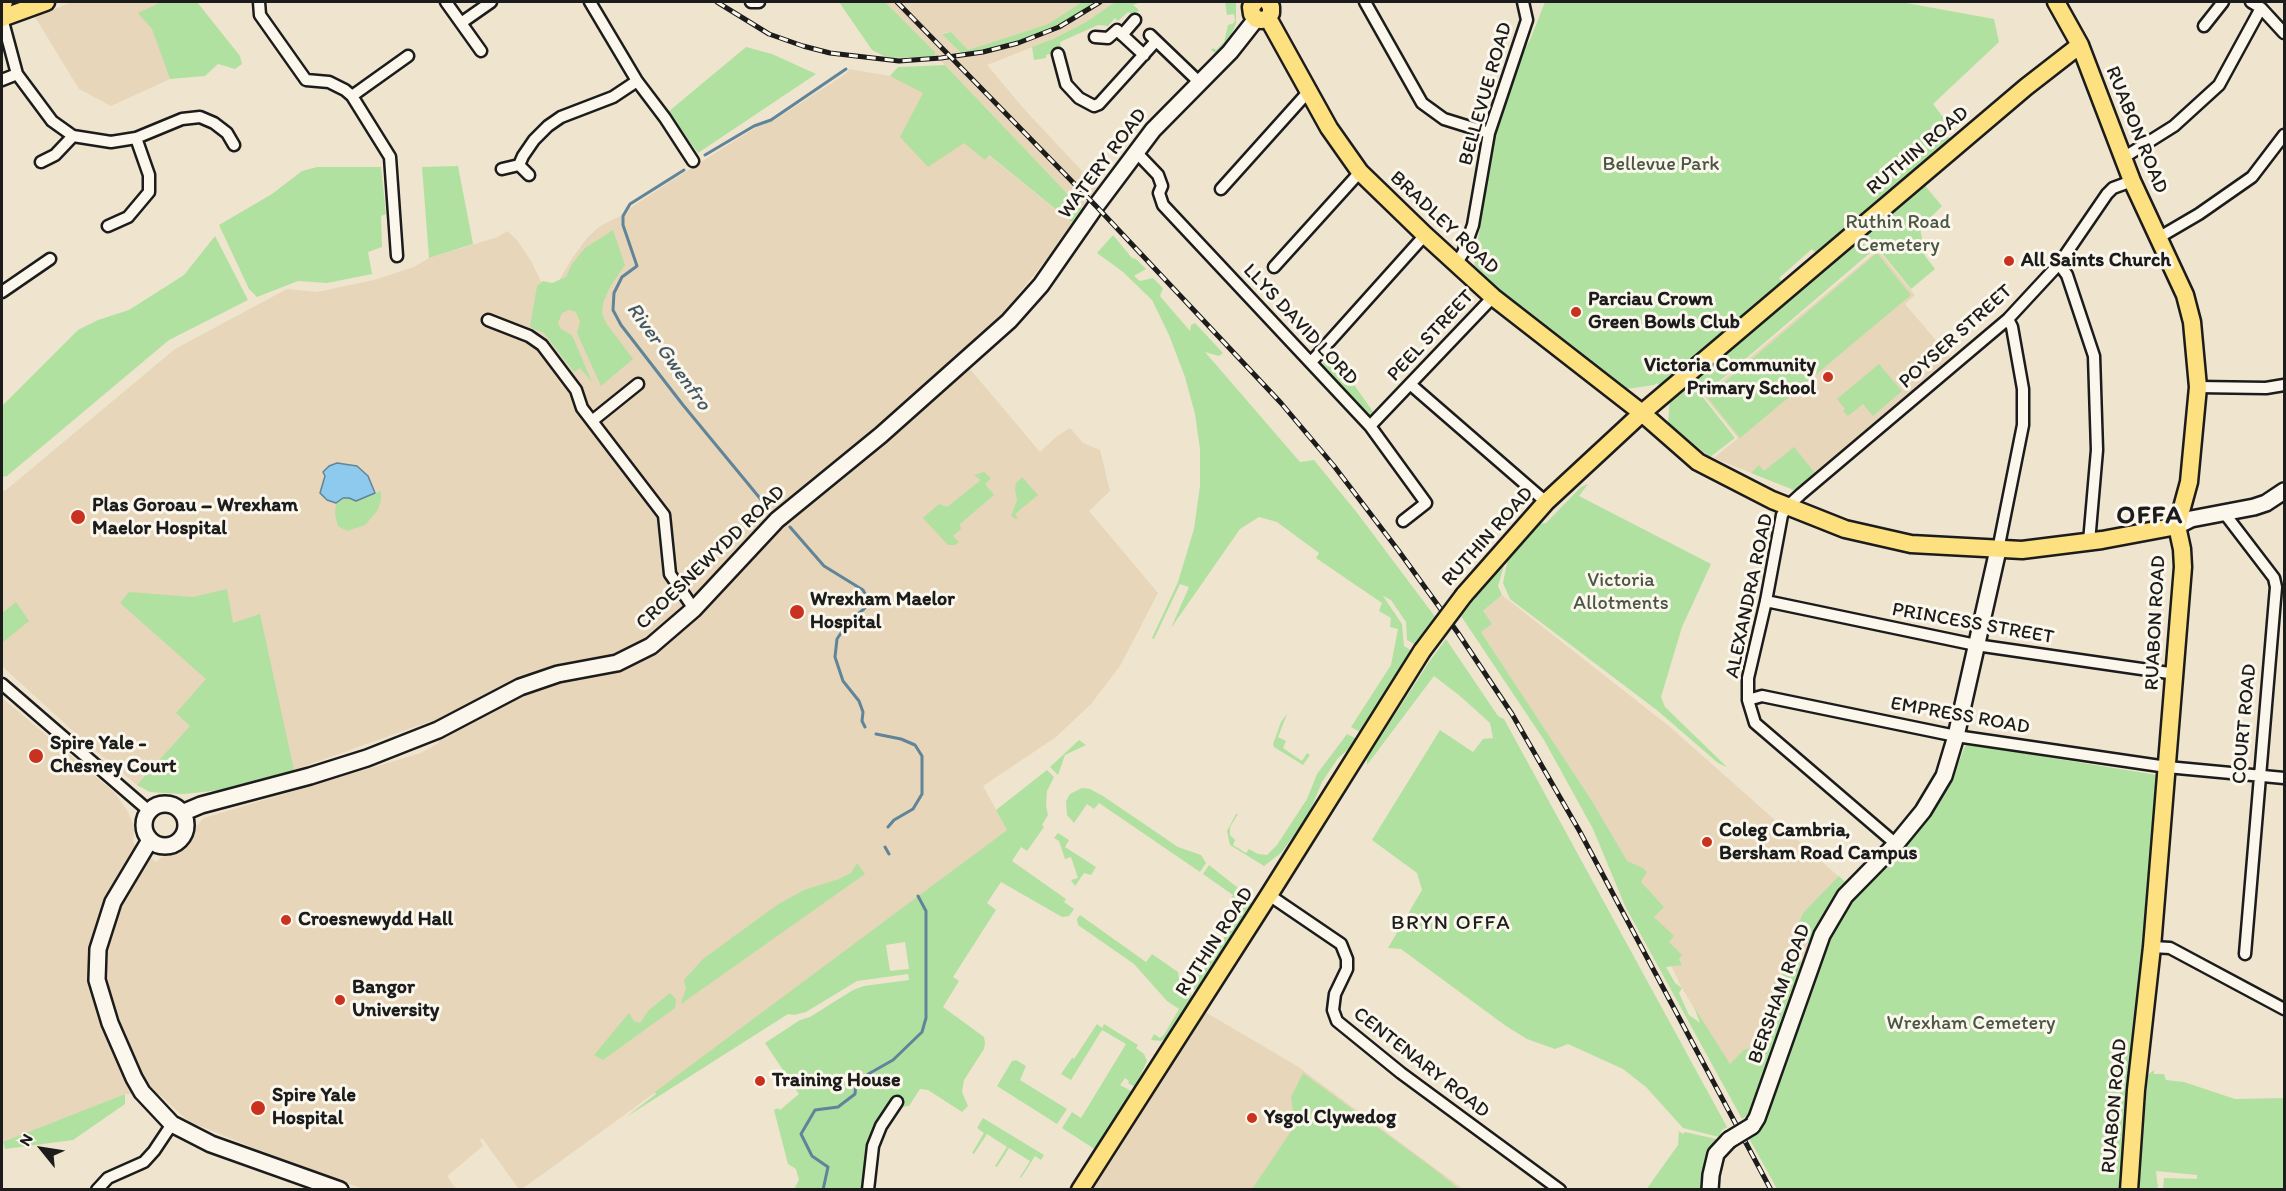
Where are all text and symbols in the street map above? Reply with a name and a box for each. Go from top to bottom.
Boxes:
street label: BELLEVUE ROAD [1454,20,1518,168]
street label: RUABON ROAD [2100,63,2172,197]
street label: RUTHIN ROAD [1862,101,1974,201]
street label: WATERY ROAD [1054,104,1152,224]
park label: Bellevue Park [1602,153,1720,177]
street label: BRADLEY ROAD [1384,166,1504,280]
park label: Ruthin Road Cemetery [1846,211,1950,258]
place label: All Saints Church [2021,249,2171,273]
marker: All Saints Church [2002,254,2016,268]
street label: LLYS DAVID LORD [1237,259,1363,391]
street label: POYSER STREET [1894,280,2018,394]
street label: PEEL STREET [1382,285,1480,387]
place label: Parciau Crown Green Bowls Club [1588,288,1740,335]
water label: River Gwenfro [620,298,716,416]
marker: Parciau Crown Green Bowls Club [1569,305,1583,319]
place label: Victoria Community Primary School [1644,354,1816,401]
marker: Victoria Community Primary School [1821,370,1835,384]
street label: CROESNEWYDD ROAD [632,481,790,635]
street label: RUTHIN ROAD [1437,482,1539,592]
place label: Plas Goroau – Wrexham Maelor Hospital [92,494,298,541]
district label: OFFA [2116,500,2184,532]
marker: Plas Goroau – Wrexham Maelor Hospital [69,508,87,526]
street label: ALEXANDRA ROAD [1721,512,1779,680]
street label: RUABON ROAD [2140,555,2172,691]
park label: Victoria Allotments [1573,569,1669,616]
place label: Wrexham Maelor Hospital [810,588,955,635]
street label: PRINCESS STREET [1890,598,2056,650]
marker: Wrexham Maelor Hospital [788,603,806,621]
street label: COURT ROAD [2228,663,2262,785]
street label: EMPRESS ROAD [1889,692,2031,740]
place label: Spire Yale - Chesney Court [50,732,176,779]
marker: Spire Yale - Chesney Court [27,747,45,765]
place label: Coleg Cambria, Bersham Road Campus [1719,819,1918,866]
marker: Coleg Cambria, Bersham Road Campus [1700,835,1714,849]
street label: RUTHIN ROAD [1171,883,1259,1001]
place label: Croesnewydd Hall [298,908,453,932]
district label: BRYN OFFA [1390,911,1512,937]
marker: Croesnewydd Hall [279,913,293,927]
street label: BERSHAM ROAD [1744,921,1816,1067]
place label: Bangor University [352,976,439,1023]
marker: Bangor University [333,993,347,1007]
street label: CENTENARY ROAD [1348,1002,1494,1124]
park label: Wrexham Cemetery [1887,1012,2055,1036]
street label: RUABON ROAD [2097,1038,2133,1174]
place label: Training House [772,1069,901,1093]
marker: Training House [753,1074,767,1088]
place label: Spire Yale Hospital [272,1084,356,1131]
marker: Spire Yale Hospital [249,1099,267,1117]
place label: Ysgol Clywedog [1264,1106,1396,1130]
marker: Ysgol Clywedog [1245,1111,1259,1125]
north arrow [12,1119,72,1179]
text: N [15,1130,37,1149]

